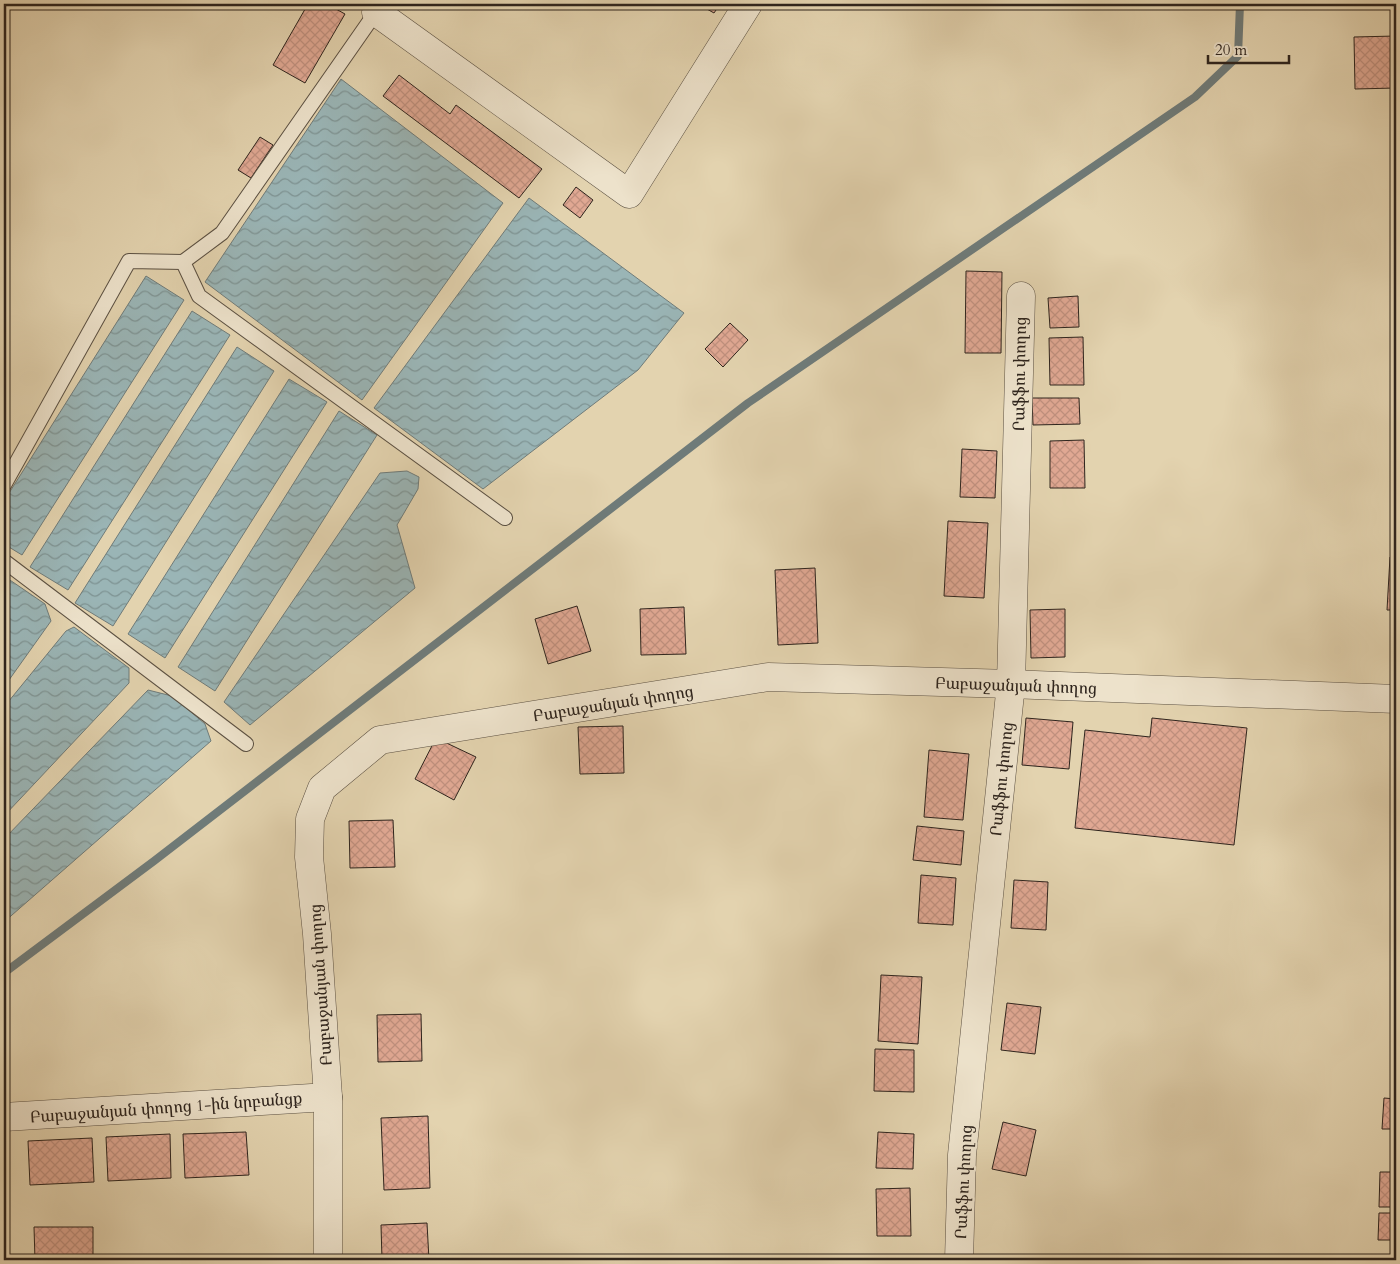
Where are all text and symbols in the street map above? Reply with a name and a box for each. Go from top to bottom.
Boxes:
scale bar [1208,32,1289,64]
text: 20 m [1215,40,1247,60]
street label: Րաֆֆու փողոց [1008,316,1032,432]
street label: Բաբաջանյան փողոց [935,672,1097,700]
street label: Բաբաջանյան փողոց [531,680,695,728]
street label: Րաֆֆու փողոց [985,721,1019,837]
street label: Բաբաջանյան փողոց [304,903,338,1067]
street label: Բաբաջանյան փողոց 1-ին նրբանցք [29,1087,303,1128]
street label: Րաֆֆու փողոց [950,1124,978,1240]

